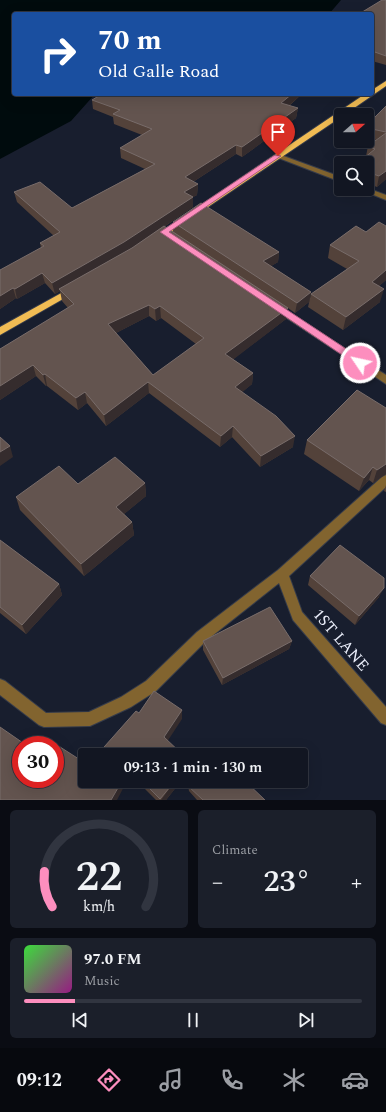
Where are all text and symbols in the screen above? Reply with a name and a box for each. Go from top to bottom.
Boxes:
text: 70 m [98,19,162,62]
icon: right [32,28,84,80]
text: Old Galle Road [98,58,219,85]
north arrow [334,108,374,148]
map controls [334,108,374,196]
pin [261,115,295,156]
icon: arrive [267,121,289,143]
button: search [334,156,374,196]
position arrow [339,342,381,384]
street label: 1ST LANE [307,603,375,677]
speed limit sign: 30 [12,736,64,788]
text: 09:13 · 1 min · 130 m [124,756,262,779]
text: Climate [212,840,258,860]
text: 22 [76,846,122,909]
text: 23° [263,859,311,905]
text: − [212,866,223,899]
text: + [351,866,362,899]
text: km/h [83,896,115,918]
text: 97.0 FM [84,948,141,971]
text: Music [84,971,120,991]
icon: previous [69,1009,91,1031]
icon: pause [182,1009,204,1031]
icon: next [295,1009,317,1031]
icon: directions [95,1066,123,1094]
icon: music [157,1066,185,1094]
icon: phone [218,1066,246,1094]
icon: climate [280,1066,308,1094]
icon: car [341,1066,369,1094]
text: 09:12 [17,1067,62,1094]

